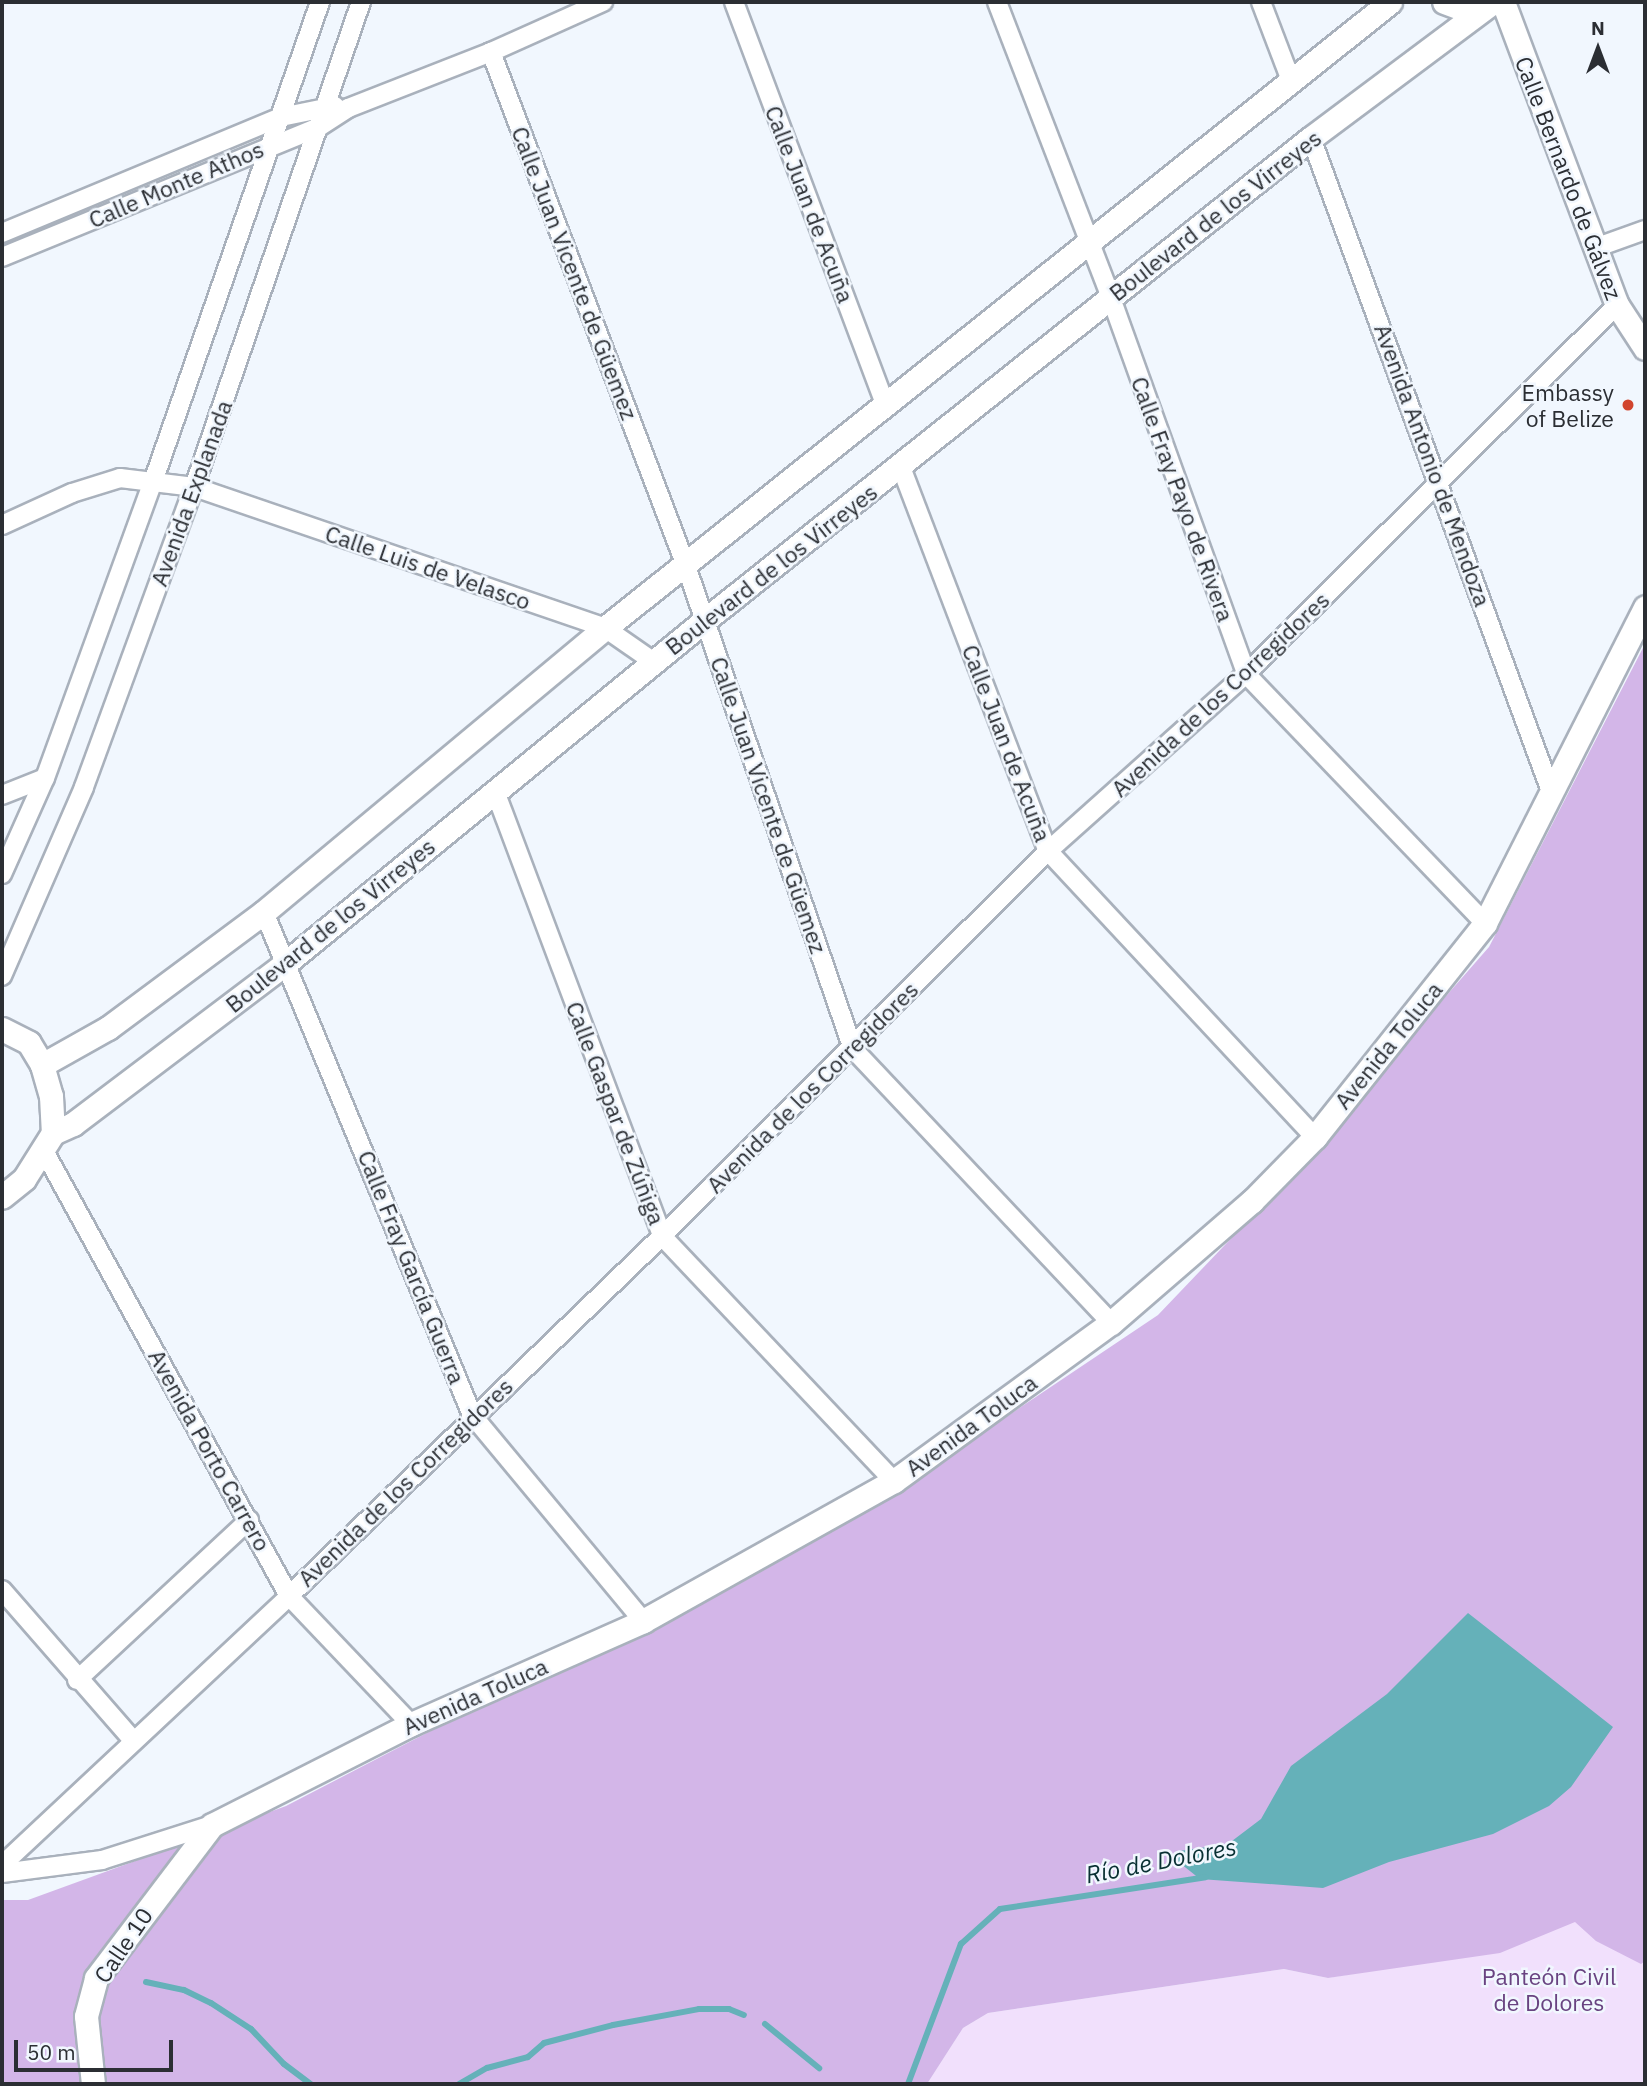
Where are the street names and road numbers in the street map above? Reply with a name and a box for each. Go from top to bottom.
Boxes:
street label: Calle Bernardo de Gálvez [1510,52,1628,304]
street label: Calle Juan de Acuña [760,102,860,306]
street label: Calle Juan Vicente de Güemez [506,122,644,424]
street label: Boulevard de los Virreyes [1103,124,1327,306]
street label: Calle Monte Athos [84,135,268,233]
street label: Avenida Antonio de Mendoza [1369,320,1497,610]
street label: Calle Fray Payo de Rivera [1126,373,1240,625]
street label: Avenida Explanada [145,396,237,590]
street label: Boulevard de los Virreyes [659,478,883,660]
street label: Calle Luis de Velasco [322,519,534,615]
street label: Avenida de los Corregidores [1105,586,1335,802]
street label: Calle Juan de Acuña [957,641,1057,845]
street label: Calle Juan Vicente de Güemez [705,653,833,957]
street label: Boulevard de los Virreyes [220,832,440,1018]
street label: Avenida de los Corregidores [700,975,924,1199]
street label: Avenida Toluca [1328,976,1448,1114]
street label: Calle Gaspar de Zúñiga [561,998,671,1228]
street label: Calle Fray García Guerra [353,1146,471,1388]
street label: Avenida Porto Carrero [143,1344,277,1556]
street label: Avenida Toluca [900,1368,1042,1482]
street label: Avenida de los Corregidores [292,1372,518,1592]
street label: Avenida Toluca [398,1652,552,1740]
street label: Calle 10 [88,1902,158,1988]

